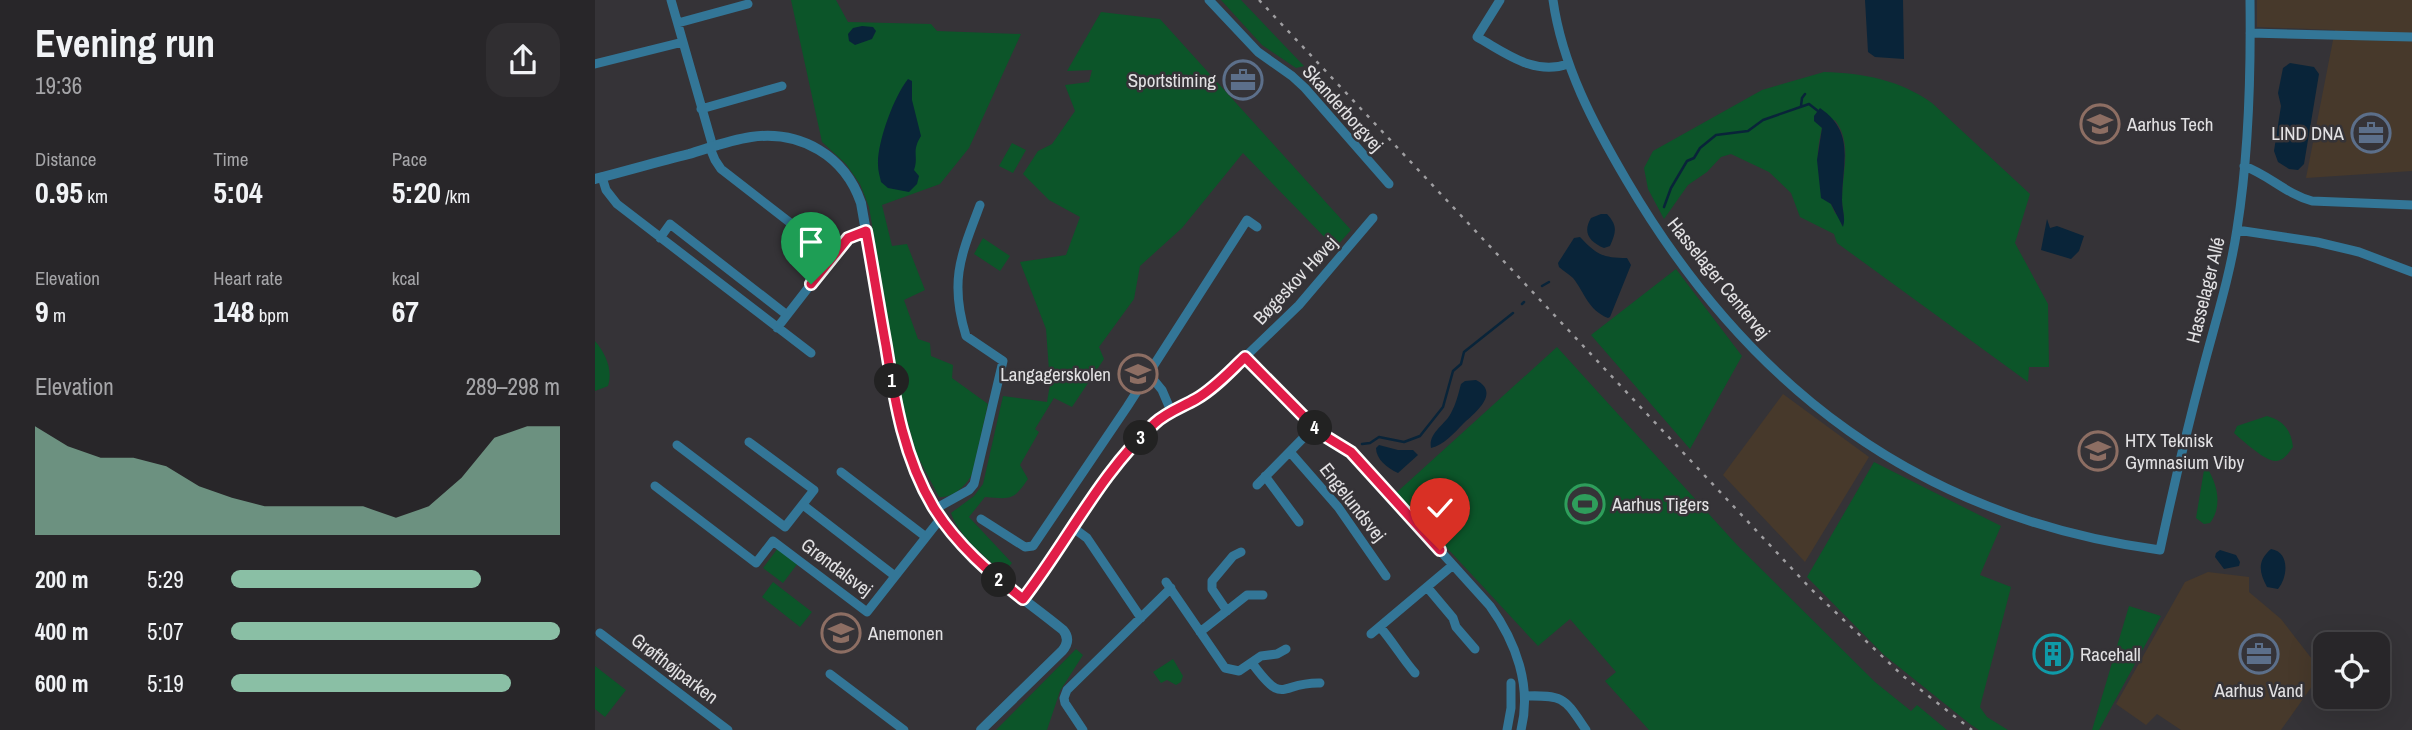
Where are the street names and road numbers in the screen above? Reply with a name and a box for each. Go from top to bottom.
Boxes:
street label: Skanderborgvej [1297,59,1389,157]
street label: Hasselager Centervej [1662,212,1776,344]
street label: Bøgeskov Høvej [1247,230,1343,330]
street label: Hasselager Allé [2179,234,2231,346]
street label: Engelundsvej [1314,457,1392,547]
street label: Grøndalsvej [796,532,878,602]
street label: Grøfthøjparken [626,627,724,709]

